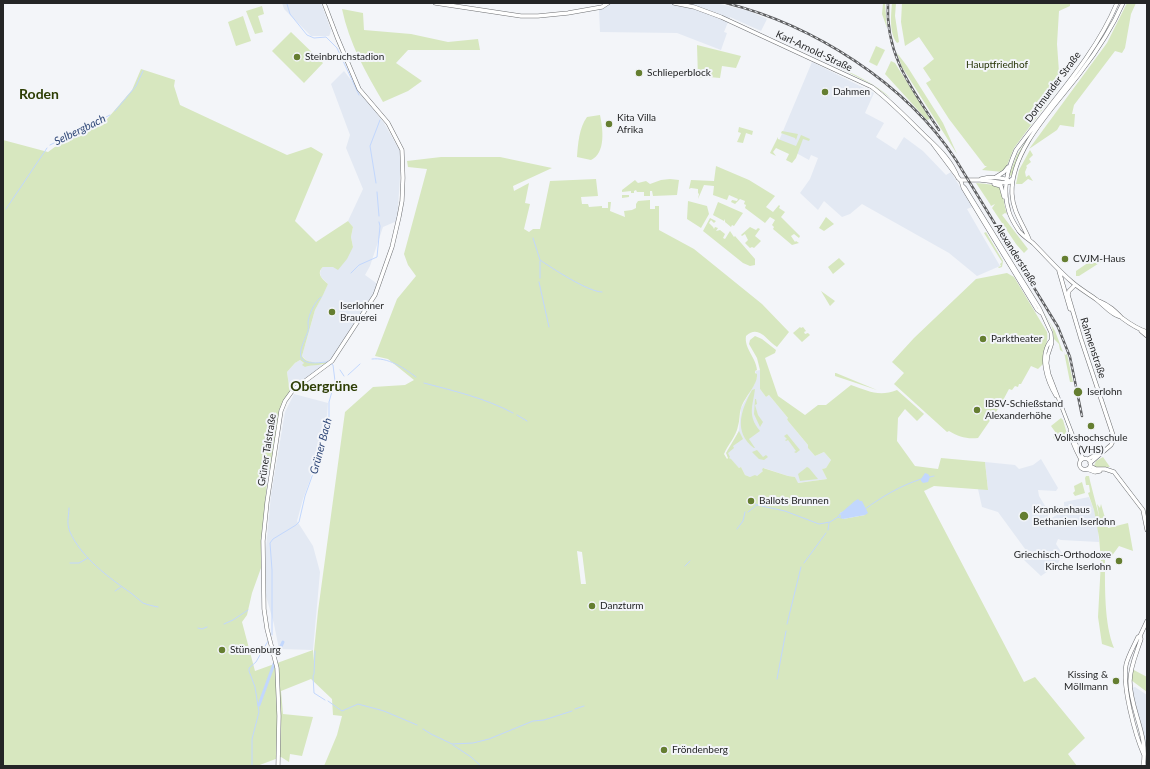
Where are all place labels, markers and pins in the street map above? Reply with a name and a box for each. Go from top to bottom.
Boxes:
place label: Steinbruchstadion [305,51,384,63]
marker: Steinbruchstadion [292,52,302,62]
place label: Schlieperblock [647,67,711,79]
marker: Schlieperblock [634,68,644,78]
place label: Dahmen [833,86,870,98]
marker: Dahmen [820,87,830,97]
place label: Kita Villa Afrika [617,112,656,136]
marker: Kita Villa Afrika [604,119,614,129]
place label: CVJM-Haus [1073,253,1125,265]
marker: CVJM-Haus [1060,254,1070,264]
place label: Iserlohner Brauerei [340,300,384,324]
marker: Iserlohner Brauerei [327,307,337,317]
place label: Parktheater [991,333,1042,345]
marker: Parktheater [978,334,988,344]
marker: Iserlohn [1072,386,1084,398]
place label: Iserlohn [1087,386,1122,398]
place label: IBSV-Schießstand Alexanderhöhe [985,398,1063,422]
marker: IBSV-Schießstand Alexanderhöhe [972,405,982,415]
marker: Volkshochschule (VHS) [1086,421,1096,431]
place label: Volkshochschule (VHS) [1055,432,1127,456]
place label: Ballots Brunnen [759,495,829,507]
marker: Ballots Brunnen [746,496,756,506]
place label: Krankenhaus Bethanien Iserlohn [1033,504,1115,528]
marker: Krankenhaus Bethanien Iserlohn [1018,510,1030,522]
place label: Griechisch-Orthodoxe Kirche Iserlohn [1014,549,1111,572]
marker: Griechisch-Orthodoxe Kirche Iserlohn [1114,556,1124,566]
place label: Danzturm [600,600,644,612]
marker: Danzturm [587,601,597,611]
place label: Stünenburg [230,644,281,656]
marker: Stünenburg [217,645,227,655]
place label: Kissing & Möllmann [1064,669,1108,692]
marker: Kissing & Möllmann [1111,676,1121,686]
place label: Fröndenberg [672,744,728,756]
marker: Fröndenberg [659,745,669,755]

